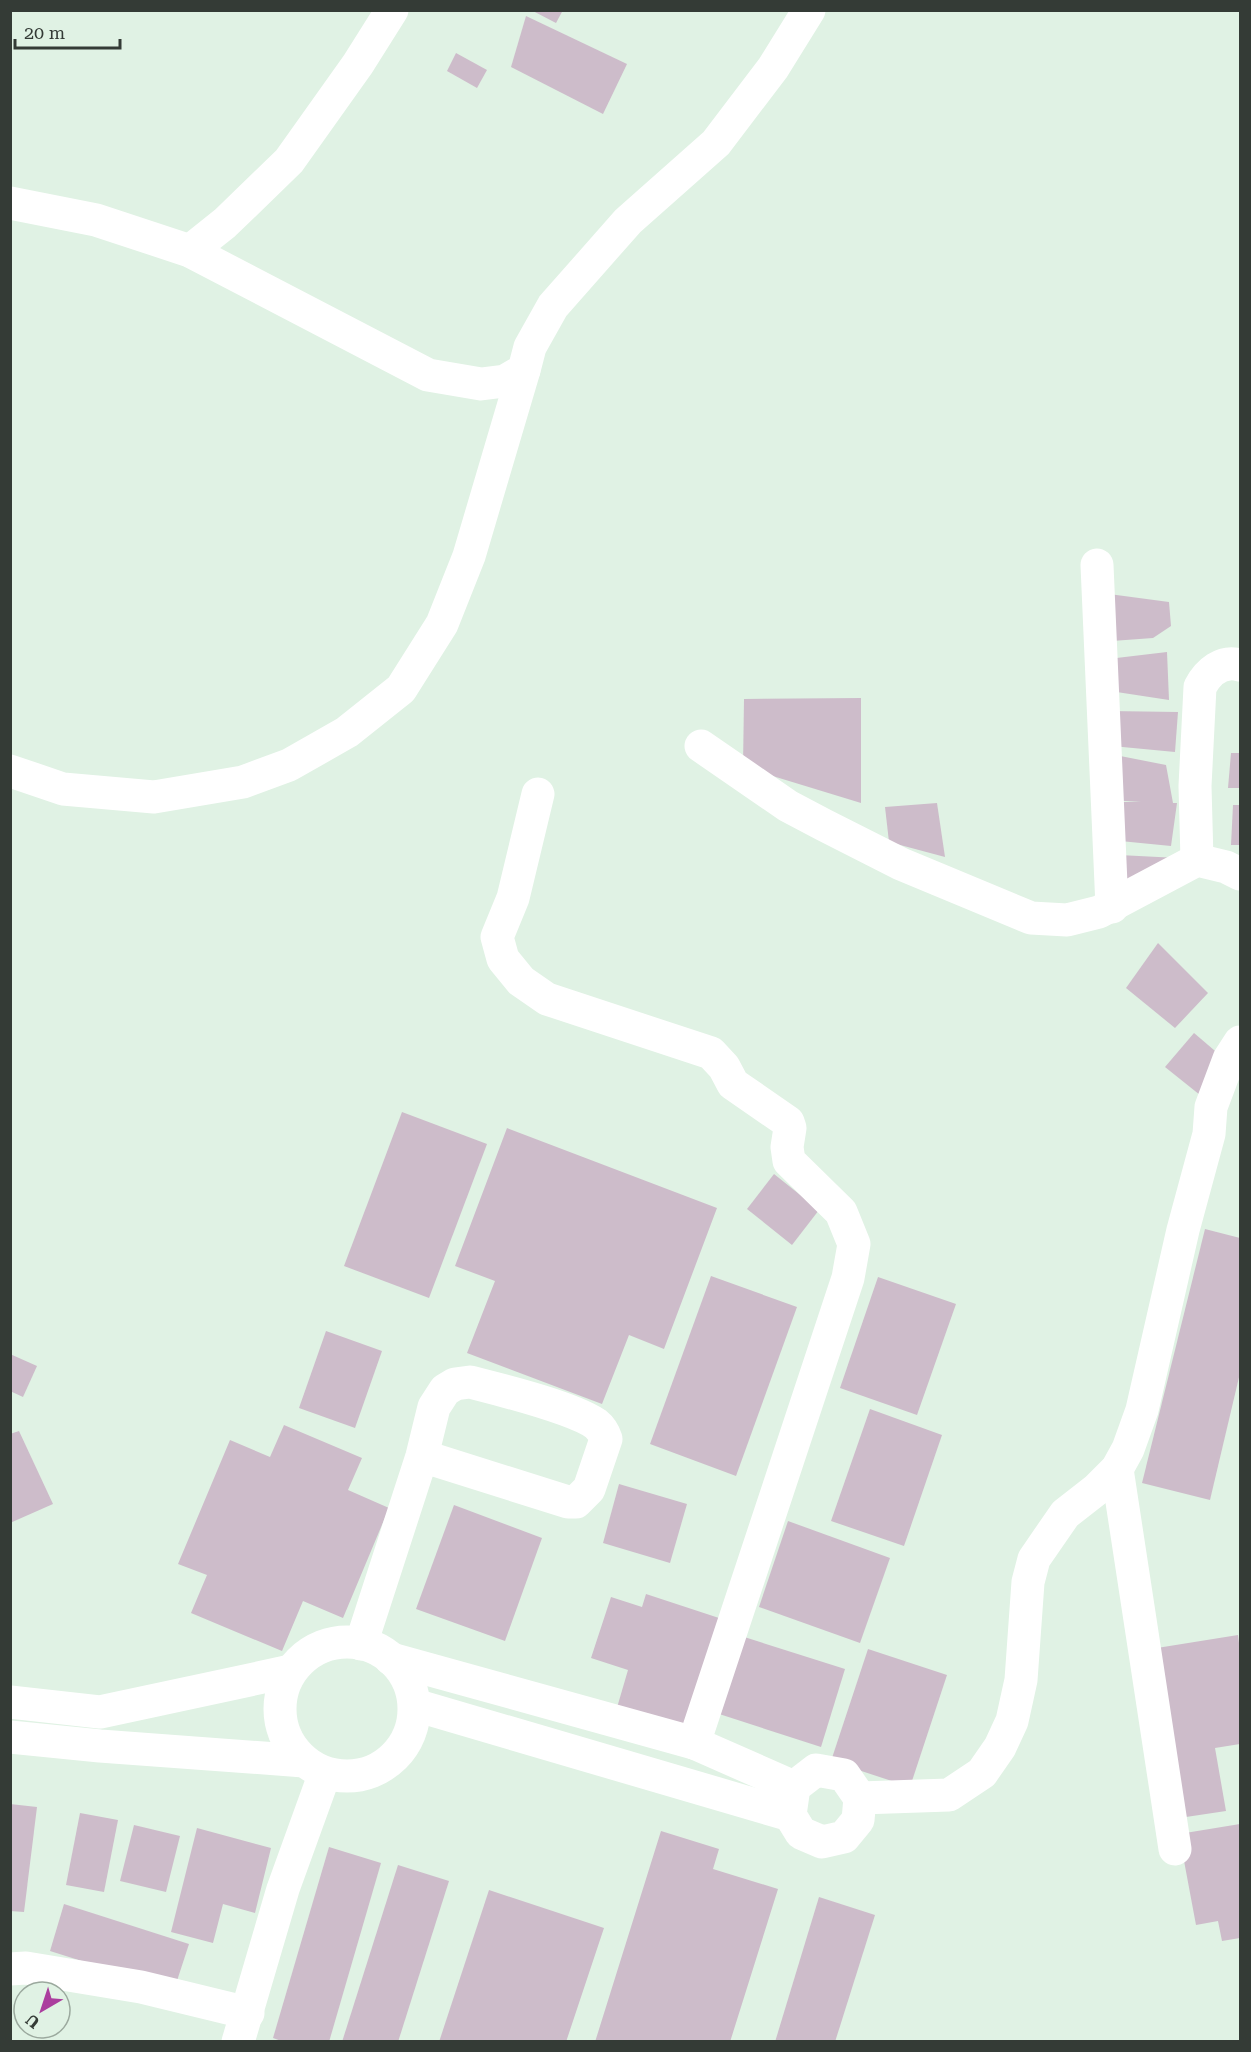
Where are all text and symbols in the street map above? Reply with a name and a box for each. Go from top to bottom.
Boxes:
scale bar [15,12,120,50]
text: 20 m [24,22,65,43]
north arrow [12,1980,72,2040]
text: U [22,2010,44,2033]

